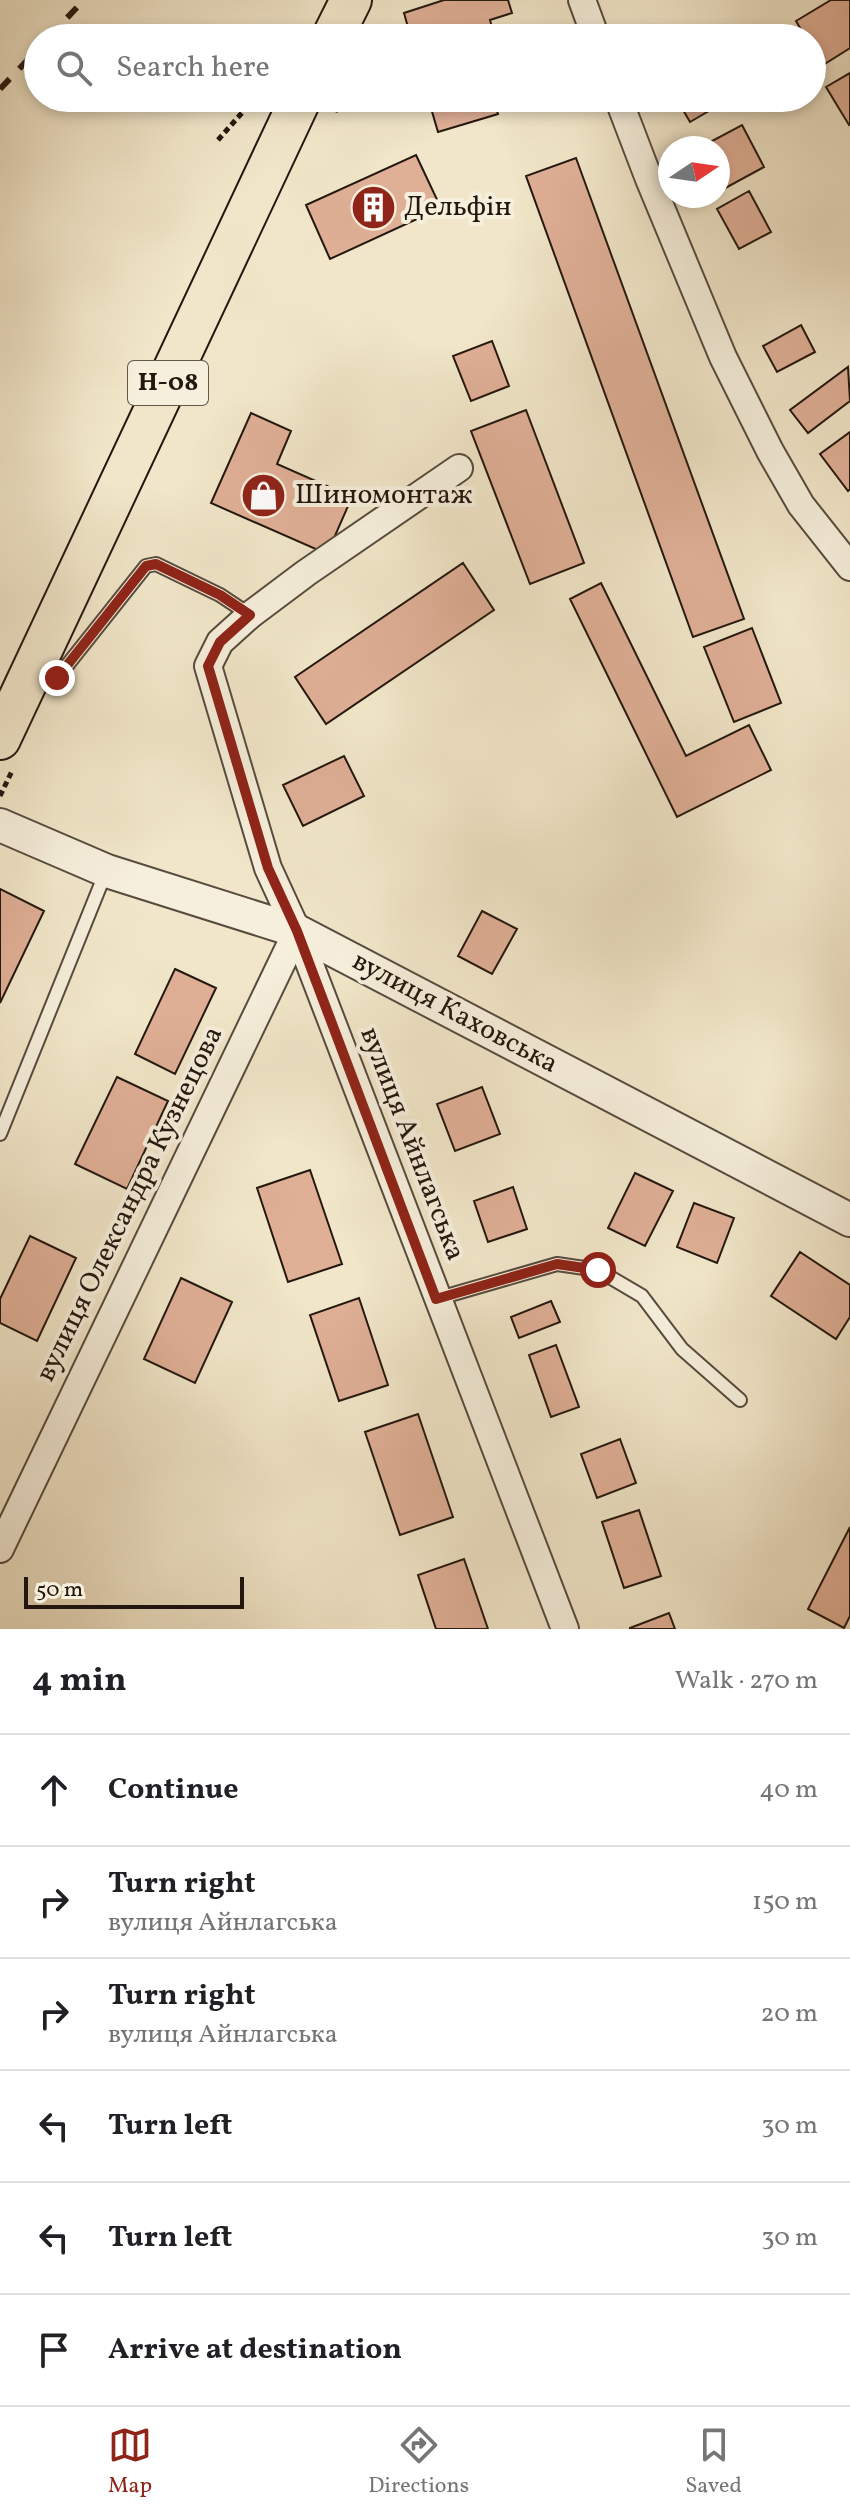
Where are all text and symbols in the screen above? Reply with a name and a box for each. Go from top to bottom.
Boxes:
search box [24,24,826,112]
icon: search [52,46,96,90]
text: Search here [116,47,270,89]
north arrow [658,136,730,208]
building icon: Дельфін [349,183,397,231]
place label: Дельфін [404,188,512,227]
road number: Н-08 [128,361,208,405]
shop icon: Шиномонтаж [240,471,288,519]
place label: Шиномонтаж [295,476,473,515]
route end [39,660,75,696]
street label: вулиця Каховська [345,942,565,1084]
street label: вулиця Олександра Кузнецова [27,1020,233,1388]
street label: вулиця Айнлагська [349,1022,475,1266]
route start [580,1252,616,1288]
scale bar [24,1573,244,1609]
text: 50 m [36,1575,83,1606]
text: 4 min [32,1658,127,1705]
text: Walk · 270 m [675,1663,818,1699]
icon: ahead [32,1768,76,1812]
text: Continue [108,1769,239,1811]
text: 40 m [759,1772,818,1808]
text: Turn right [108,1863,256,1905]
icon: right [32,1880,76,1924]
text: 150 m [752,1884,818,1920]
text: вулиця Айнлагська [108,1905,338,1941]
text: Turn right [108,1975,256,2017]
icon: right [32,1992,76,2036]
text: 20 m [760,1996,818,2032]
text: вулиця Айнлагська [108,2017,338,2053]
icon: left [32,2104,76,2148]
text: Turn left [108,2105,232,2147]
text: 30 m [761,2108,818,2144]
icon: left [32,2216,76,2260]
text: Turn left [108,2217,232,2259]
text: 30 m [761,2220,818,2256]
icon: arrive [32,2328,76,2372]
text: Arrive at destination [108,2329,402,2371]
tab: Map [108,2423,152,2502]
tab: Directions [368,2423,469,2502]
tab: Saved [685,2423,742,2502]

